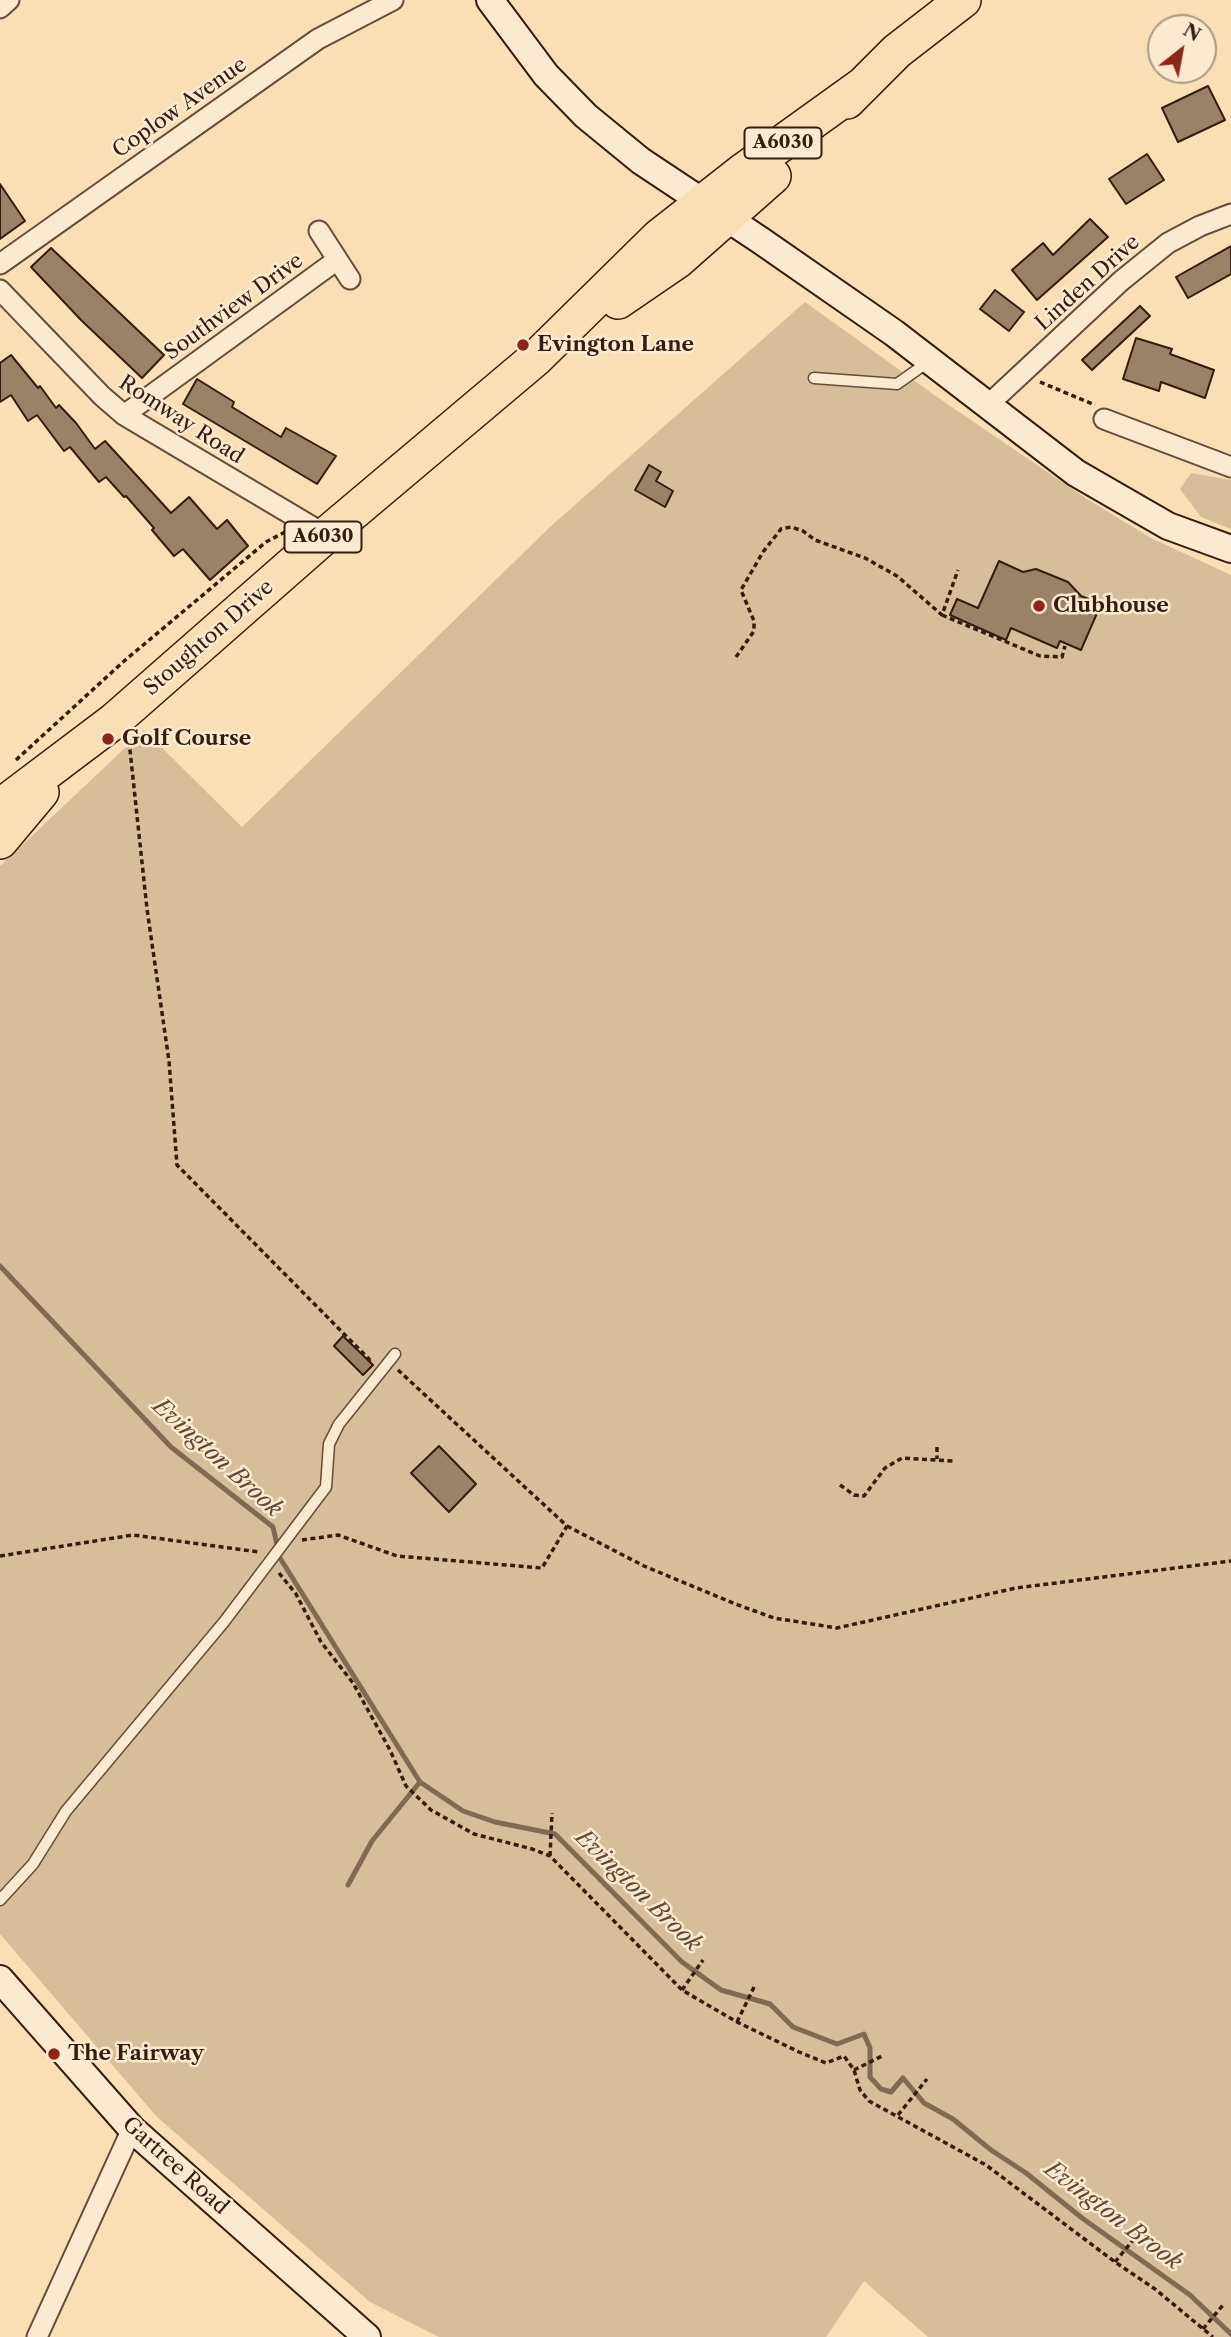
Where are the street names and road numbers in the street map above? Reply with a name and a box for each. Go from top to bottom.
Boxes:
street label: Coplow Avenue [108,52,252,164]
road number: A6030 [744,127,822,158]
street label: Linden Drive [1031,230,1145,336]
street label: Southview Drive [160,248,308,366]
street label: Romway Road [114,370,248,470]
road number: A6030 [284,522,362,552]
street label: Stoughton Drive [139,575,279,701]
street label: Gartree Road [117,2112,233,2220]

